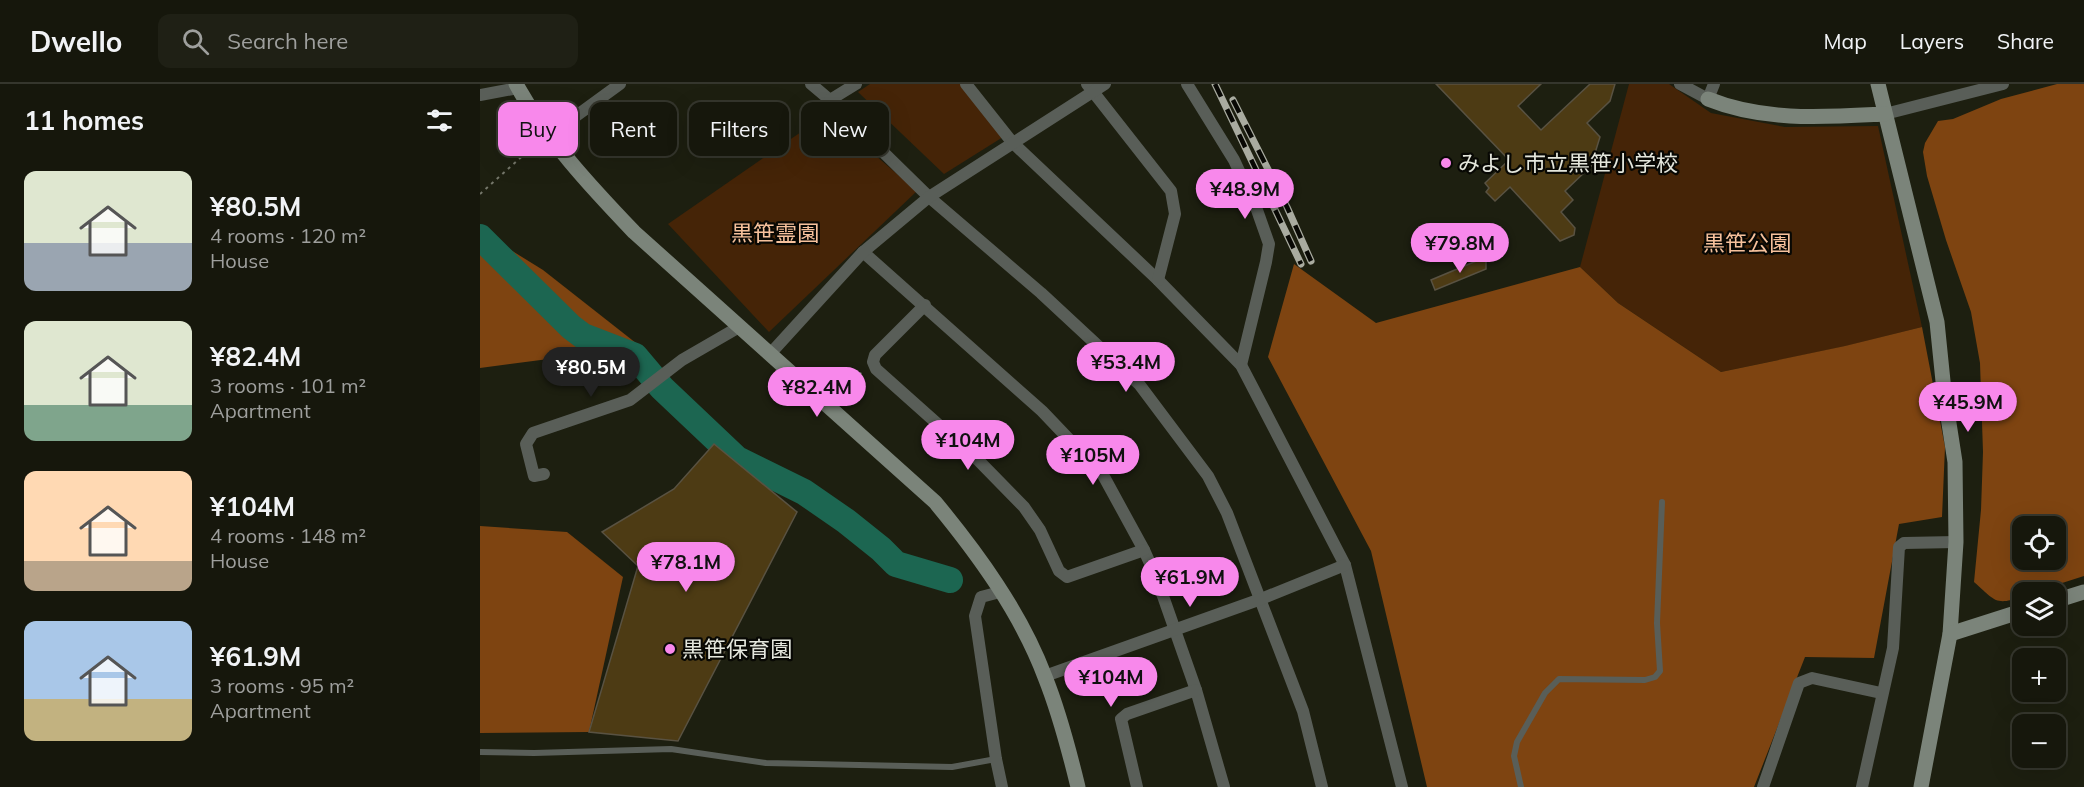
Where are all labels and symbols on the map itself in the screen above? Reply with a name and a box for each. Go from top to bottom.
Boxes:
place label: みよし市立黒笹小学校 [1458,149,1678,177]
marker: みよし市立黒笹小学校 [1439,156,1453,170]
pin: ¥48.9M [1196,169,1294,220]
park label: 黒笹霊園 [731,219,819,247]
pin: ¥79.8M [1411,223,1509,274]
park label: 黒笹公園 [1703,229,1791,257]
pin: ¥53.4M [1077,342,1175,393]
pin: ¥80.5M [542,347,640,398]
pin: ¥82.4M [768,367,866,418]
pin: ¥45.9M [1919,382,2017,433]
pin: ¥104M [926,420,1010,471]
pin: ¥105M [1051,435,1135,486]
pin: ¥78.1M [637,542,735,593]
pin: ¥61.9M [1141,557,1239,608]
place label: 黒笹保育園 [682,635,792,663]
marker: 黒笹保育園 [663,642,677,656]
pin: ¥104M [1069,657,1153,708]

